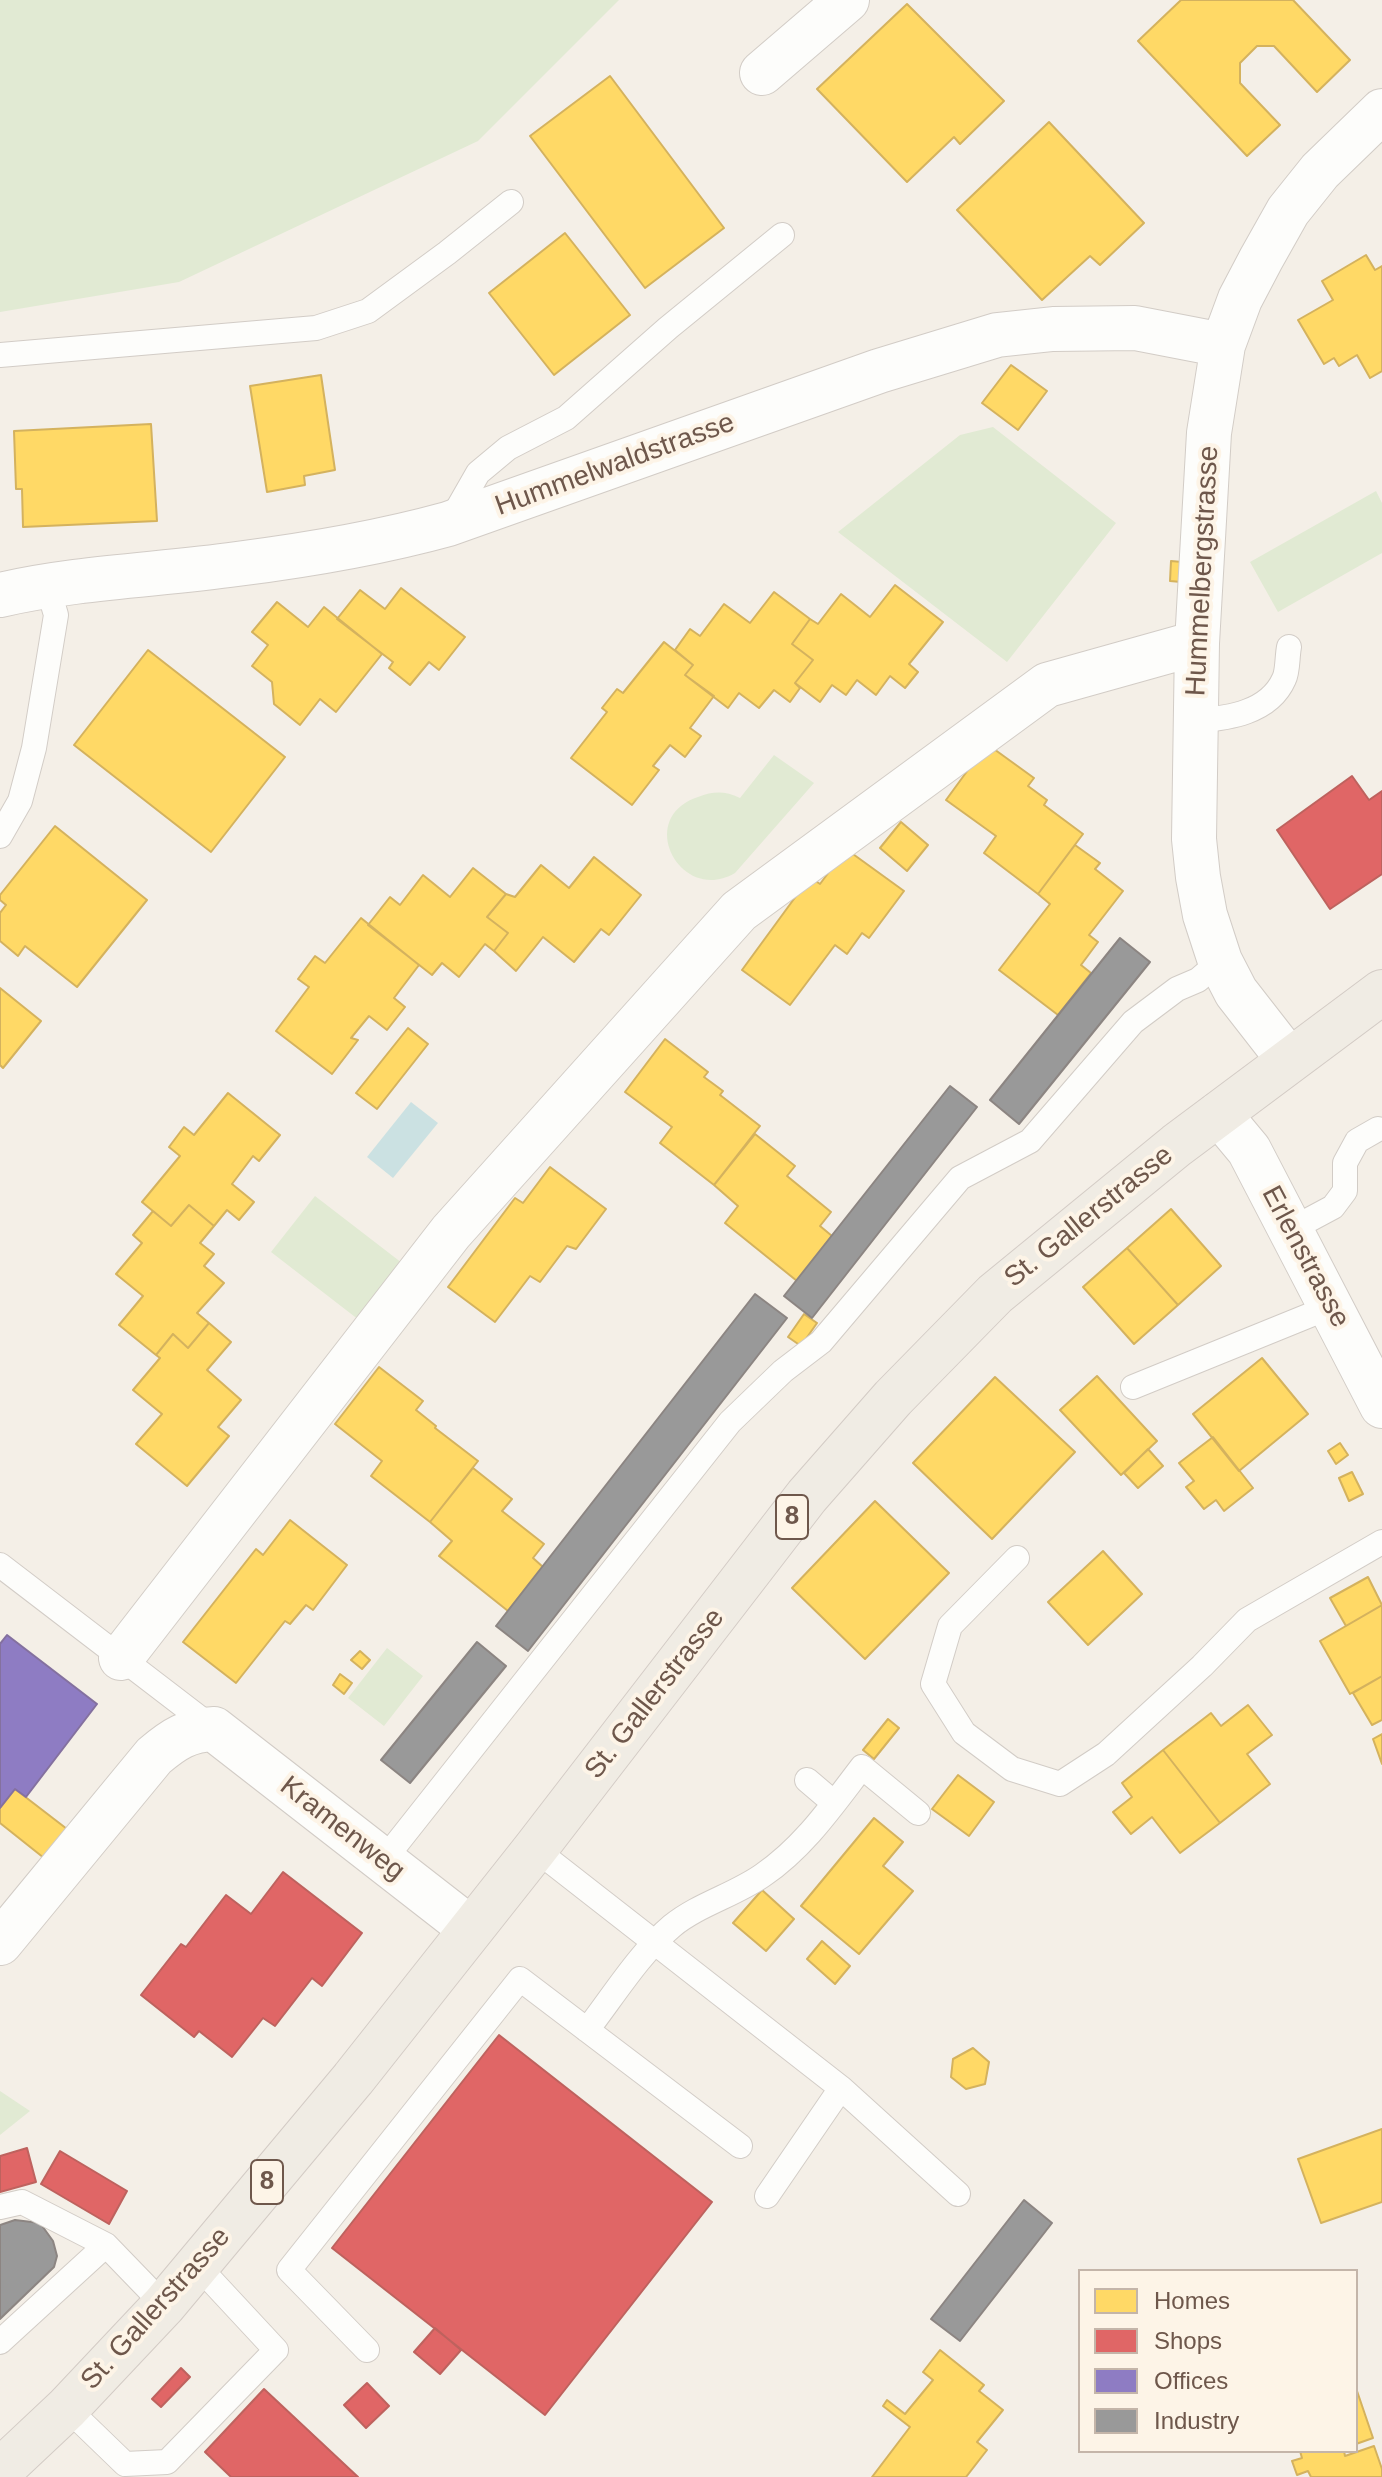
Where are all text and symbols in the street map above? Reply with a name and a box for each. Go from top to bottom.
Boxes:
street label: Hummelwaldstrasse [491,406,739,524]
street label: Hummelbergstrasse [1180,445,1226,697]
street label: St. Gallerstrasse [998,1139,1180,1295]
street label: Erlenstrasse [1254,1180,1356,1334]
road number: 8 [776,1495,808,1539]
street label: St. Gallerstrasse [578,1602,732,1786]
street label: Kramenweg [273,1770,411,1888]
road number: 8 [251,2160,283,2204]
street label: St. Gallerstrasse [74,2221,238,2397]
legend [1078,2269,1358,2453]
text: Homes [1154,2287,1230,2314]
text: Shops [1154,2327,1222,2354]
text: Offices [1154,2367,1228,2394]
text: Industry [1154,2407,1239,2434]

